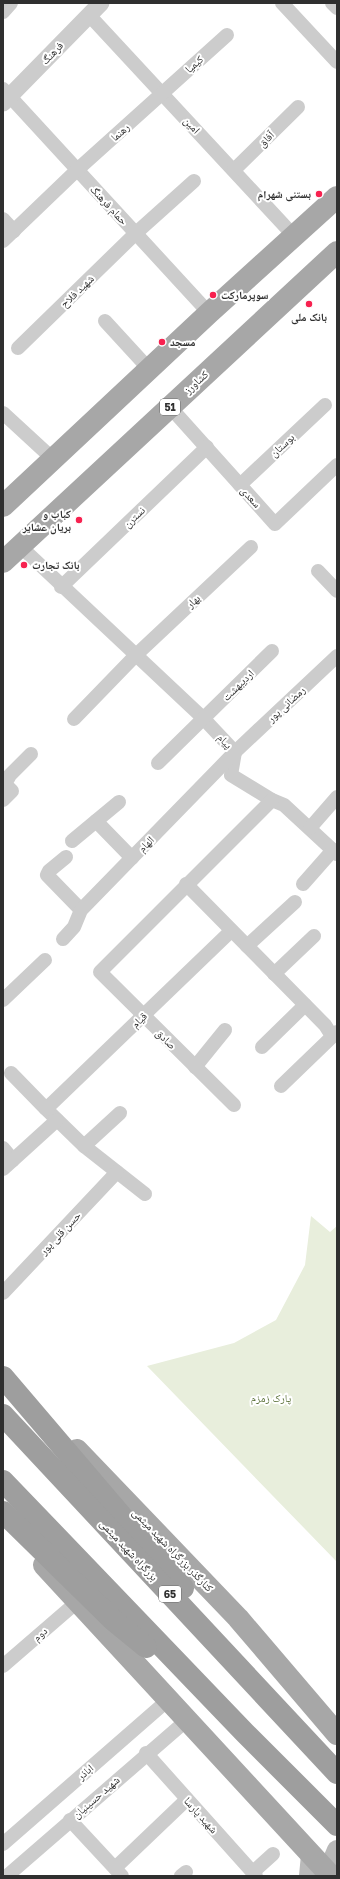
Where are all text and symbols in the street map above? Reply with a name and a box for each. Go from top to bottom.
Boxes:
street label: فرهنگ [38,38,66,67]
street label: کیمیا [182,52,206,75]
street label: امین [181,114,203,136]
street label: رهنما [108,120,132,143]
street label: آفاق [255,128,277,150]
street label: حمام فرهنگ [87,182,131,228]
place label: بستنی شهرام [258,187,311,202]
marker: بستنی شهرام [314,189,324,199]
street label: شهید فلاح [57,271,97,311]
place label: سوپرمارکت [221,288,269,302]
marker: سوپرمارکت [208,290,218,300]
marker: بانک ملی [304,299,314,309]
place label: بانک ملی [291,310,327,325]
place label: مسجد [170,335,195,349]
marker: مسجد [157,337,167,347]
street label: کشاورز [180,367,211,397]
road number: 51 [160,399,180,415]
street label: بوستان [267,430,297,460]
street label: سعدی [238,483,264,511]
street label: نسترن [120,503,148,531]
place label: کباب و بریان عشایر [22,507,71,535]
marker: کباب و بریان عشایر [74,515,84,525]
place label: بانک تجارت [32,558,80,572]
marker: بانک تجارت [19,560,29,570]
street label: بهار [182,591,203,611]
street label: اردیبهشت [219,666,256,703]
street label: رمضانی پور [263,683,308,726]
street label: پیام [214,730,236,752]
street label: الهام [135,833,157,855]
street label: قیام [128,1009,150,1031]
street label: صادق [153,1026,179,1052]
street label: حسن قلی پور [36,1208,84,1258]
park label: پارک زمزم [251,1391,292,1405]
street label: کنارگذر بزرگراه شهید میثمی [130,1505,217,1595]
street label: بزرگراه شهید میثمی [97,1516,161,1584]
road number: 65 [159,1586,181,1602]
street label: دوم [30,1623,51,1644]
street label: اباذر [73,1761,96,1783]
street label: شهید حسینیان [70,1773,122,1821]
street label: شهید پارسا [181,1794,221,1836]

